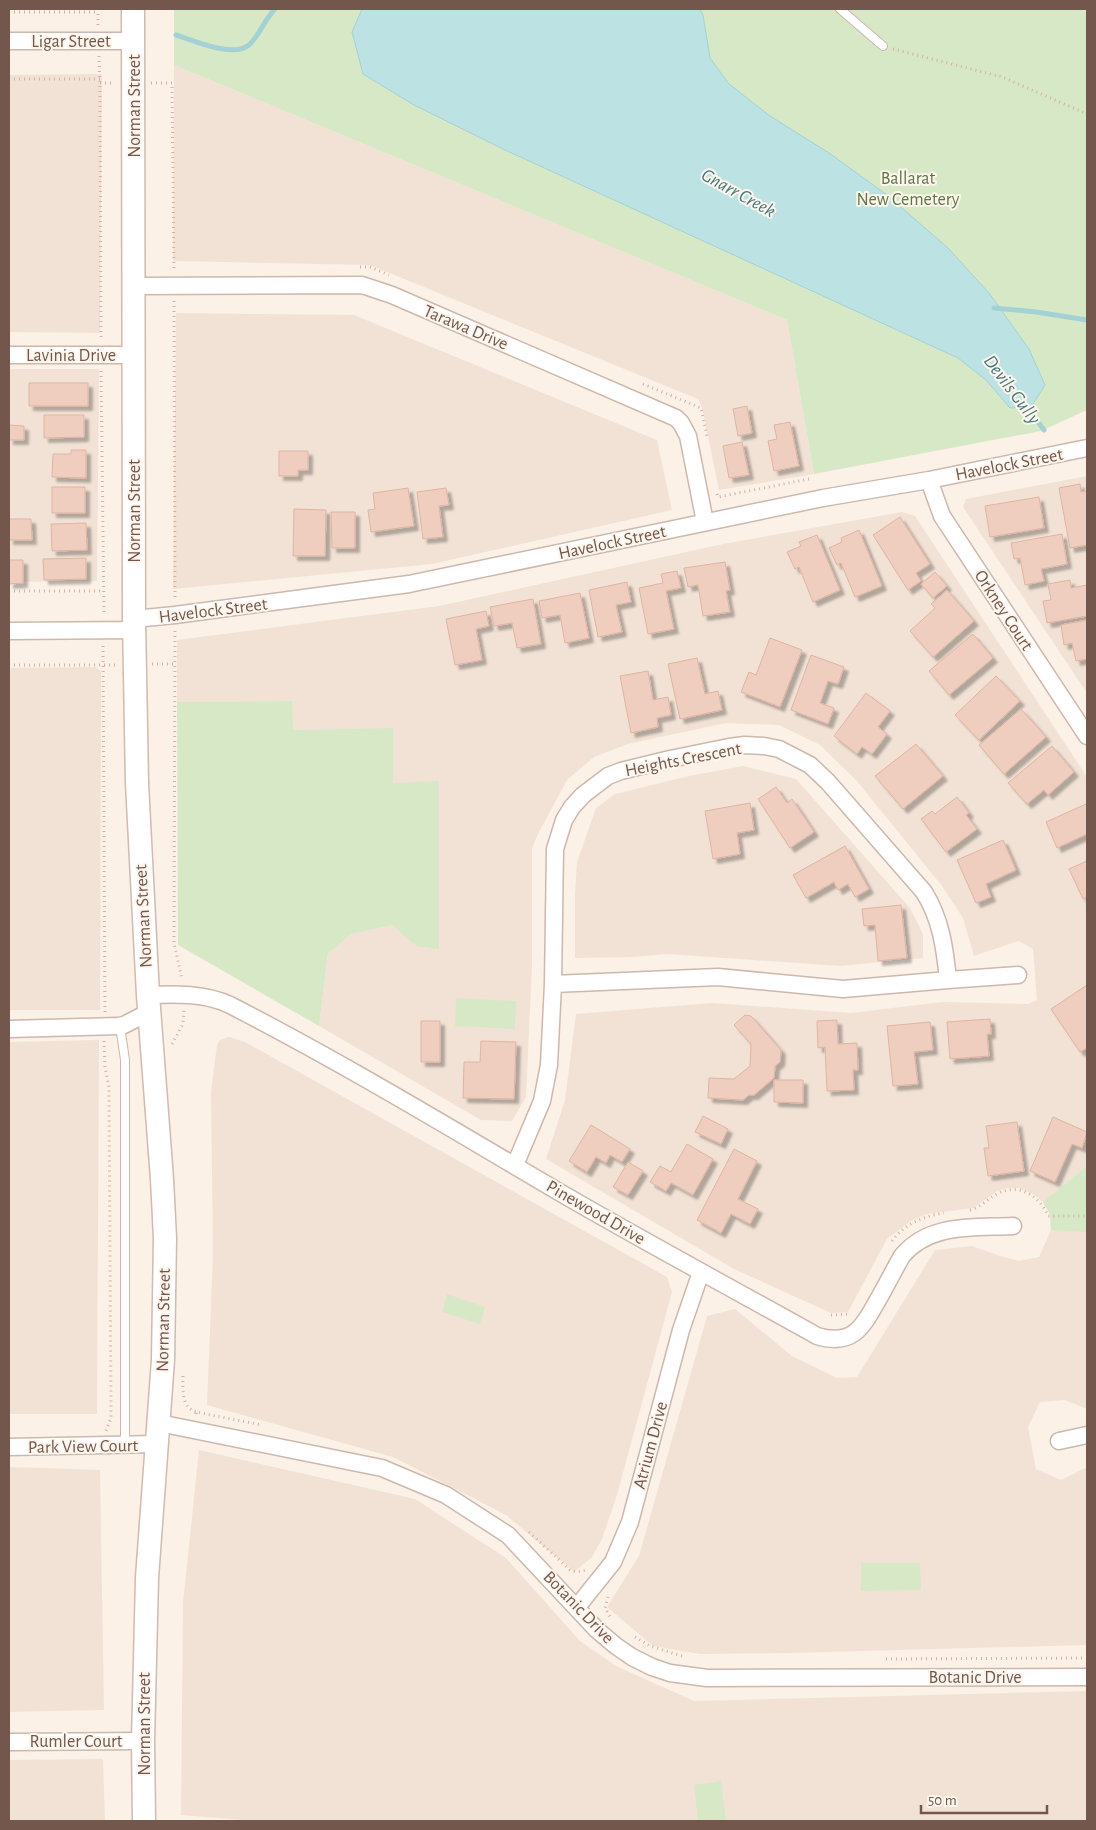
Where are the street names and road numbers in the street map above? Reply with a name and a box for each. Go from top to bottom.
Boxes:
street label: Ligar Street [31,33,111,51]
street label: Norman Street [126,54,144,158]
street label: Tarawa Drive [421,302,511,354]
street label: Lavinia Drive [26,347,116,365]
street label: Havelock Street [954,446,1065,484]
street label: Norman Street [126,459,144,563]
street label: Havelock Street [557,523,668,563]
street label: Orkney Court [971,567,1036,654]
street label: Havelock Street [158,595,269,627]
street label: Heights Crescent [623,740,743,780]
street label: Norman Street [132,864,156,968]
street label: Pinewood Drive [543,1177,648,1248]
street label: Norman Street [154,1268,174,1372]
street label: Atrium Drive [631,1400,671,1491]
street label: Park View Court [28,1437,139,1457]
street label: Botanic Drive [539,1568,617,1647]
street label: Botanic Drive [928,1669,1022,1687]
street label: Norman Street [136,1672,154,1776]
street label: Rumler Court [30,1733,123,1751]

